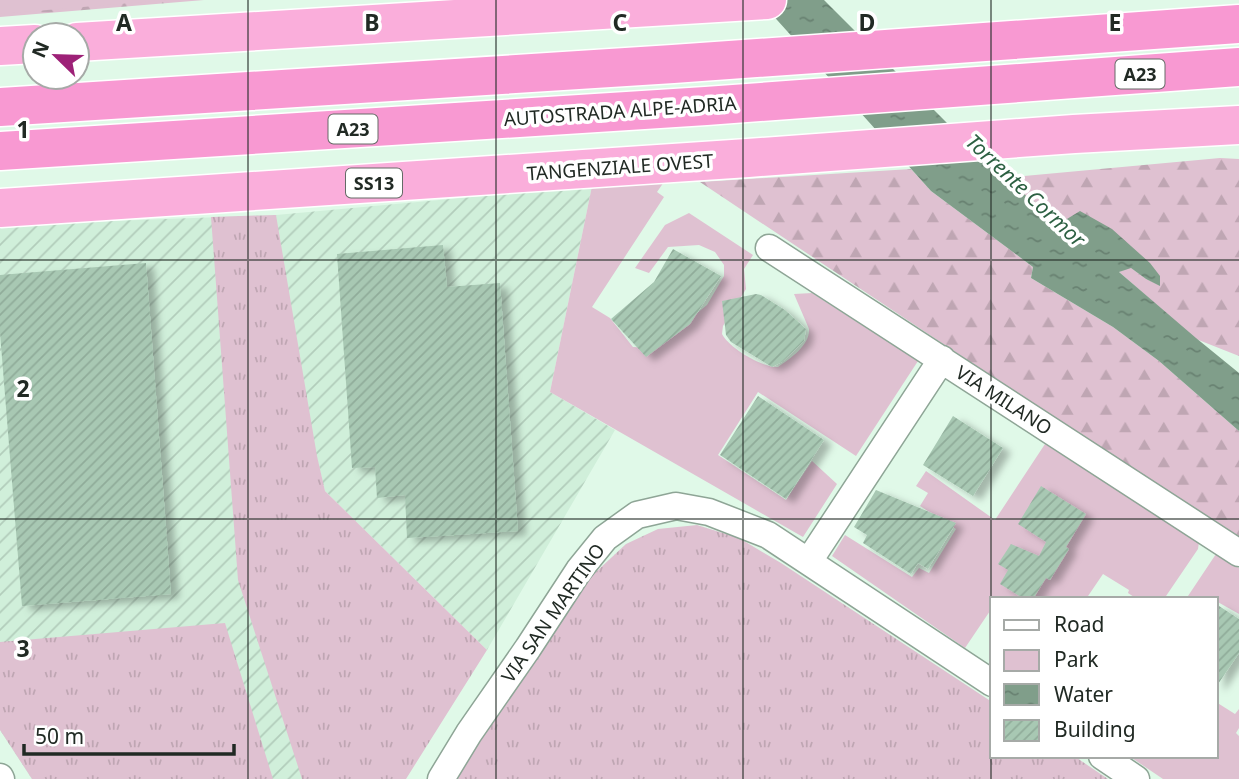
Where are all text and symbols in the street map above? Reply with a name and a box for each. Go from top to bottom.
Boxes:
text: A [116,6,132,38]
text: B [364,6,380,38]
text: C [613,6,628,38]
text: D [859,6,875,38]
text: E [1109,6,1121,38]
north arrow [21,21,91,91]
text: N [25,37,55,62]
road number: A23 [1116,60,1164,88]
street label: AUTOSTRADA ALPE-ADRIA [503,90,738,132]
text: 1 [16,113,30,145]
road number: A23 [328,114,378,144]
water label: Torrente Cormor [960,127,1093,254]
street label: TANGENZIALE OVEST [526,147,715,186]
road number: SS13 [346,168,402,198]
street label: VIA MILANO [951,359,1057,441]
text: 2 [16,372,30,404]
street label: VIA SAN MARTINO [495,538,611,688]
legend [990,597,1218,758]
text: Road [1054,610,1104,638]
text: 3 [16,632,30,664]
text: Park [1054,645,1099,673]
text: Water [1054,680,1113,708]
scale bar [24,712,234,756]
text: Building [1054,715,1136,743]
text: 50 m [35,722,84,750]

